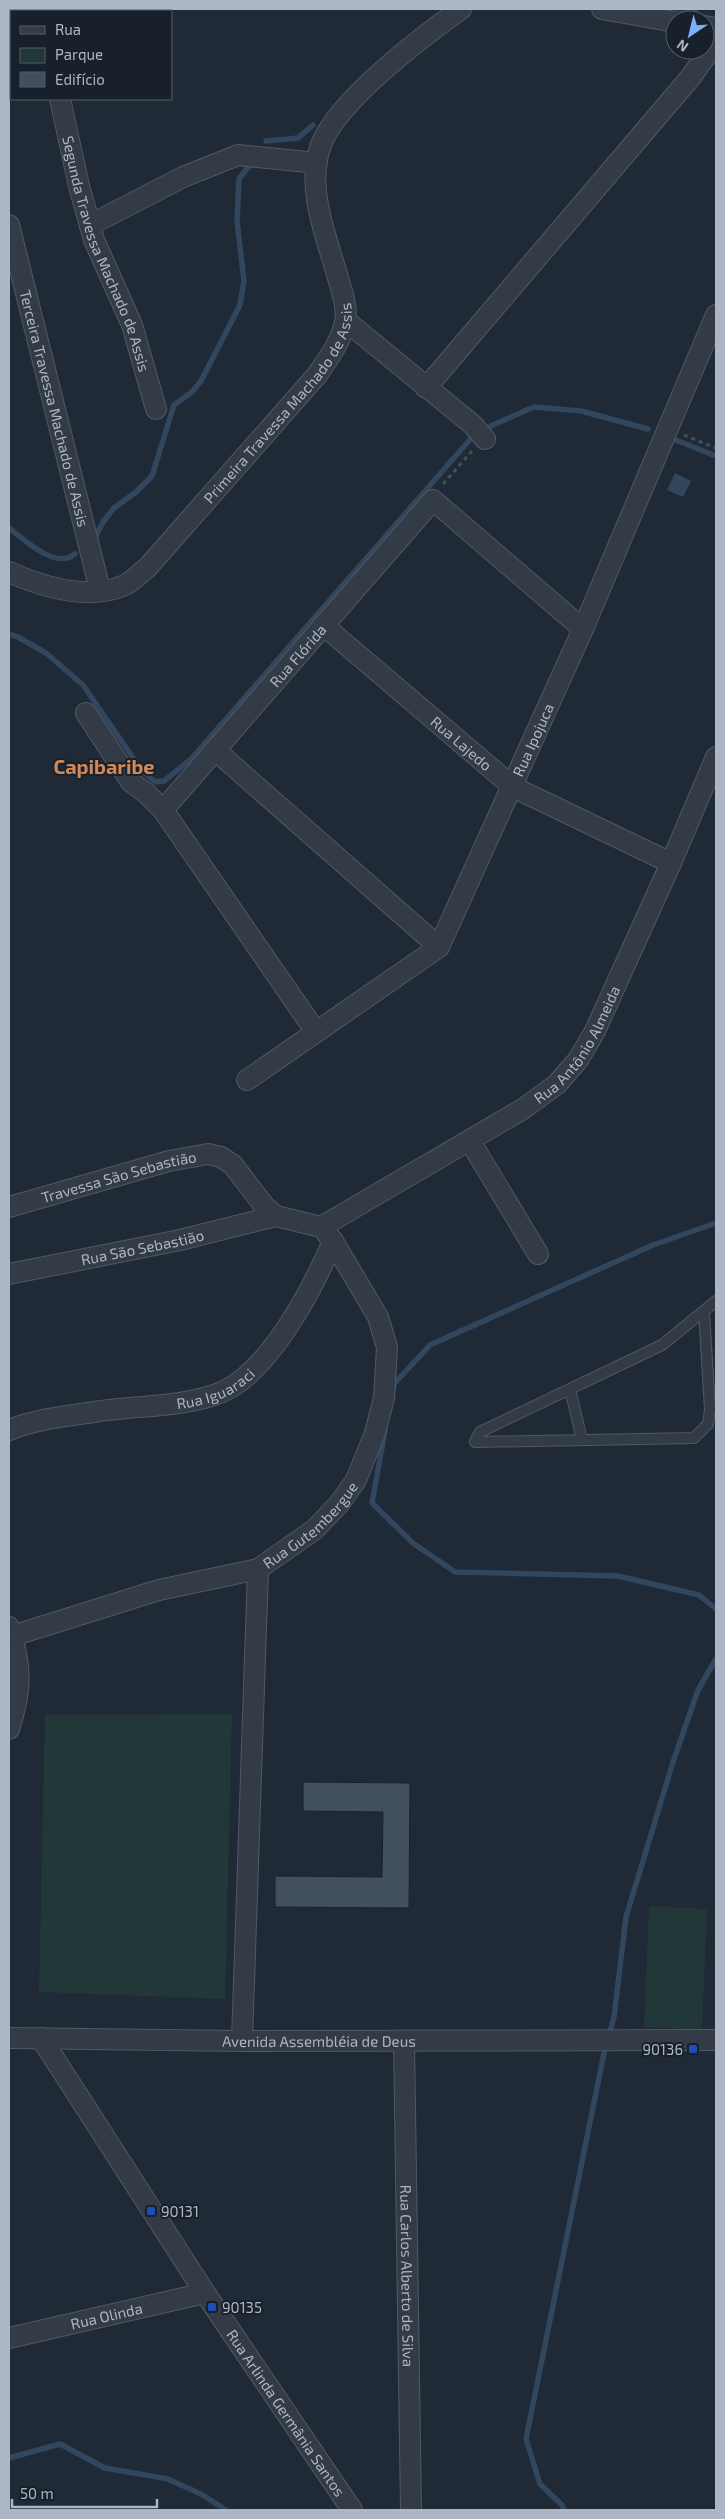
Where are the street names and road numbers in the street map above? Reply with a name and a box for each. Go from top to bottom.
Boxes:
street label: Segunda Travessa Machado de Assis [59,134,154,374]
street label: Terceira Travessa Machado de Assis [17,288,93,529]
street label: Primeira Travessa Machado de Assis [200,302,355,507]
street label: Rua Flórida [266,620,330,690]
street label: Rua Ipojuca [508,700,557,779]
street label: Rua Lajedo [427,712,496,774]
street label: Rua Antônio Almeida [530,983,623,1107]
street label: Travessa São Sebastião [39,1147,198,1206]
street label: Rua São Sebastião [79,1225,206,1269]
street label: Rua Iguaraci [175,1364,258,1412]
street label: Rua Gutembergue [259,1478,361,1572]
street label: Avenida Assembléia de Deus [222,2032,416,2050]
street label: Rua Carlos Alberto de Silva [397,2185,418,2367]
street label: Rua Olinda [69,2299,144,2333]
street label: Rua Arlinda Germânia Santos [223,2326,349,2500]

